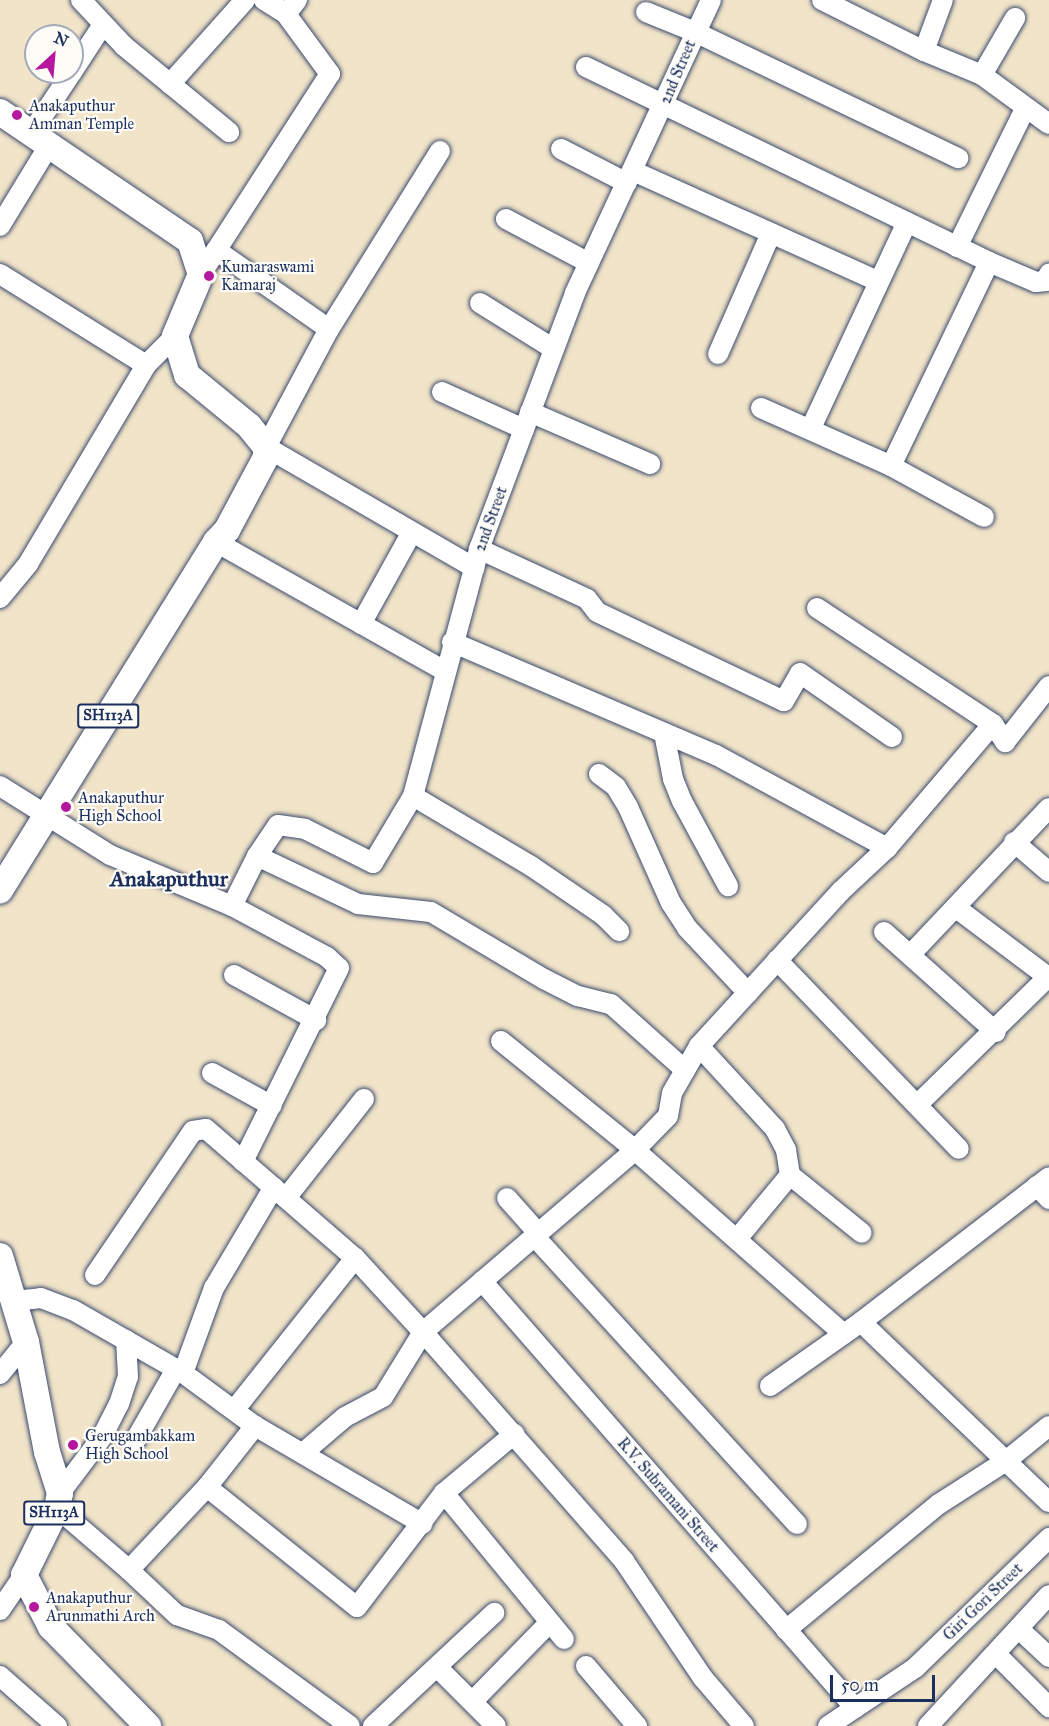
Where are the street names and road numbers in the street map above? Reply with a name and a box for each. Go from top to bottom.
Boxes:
street label: 2nd Street [656,37,700,107]
street label: 2nd Street [470,484,512,554]
road number: SH113A [76,704,140,728]
street label: R.V. Subramani Street [613,1434,723,1556]
road number: SH113A [22,1501,86,1525]
street label: Giri Gori Street [939,1559,1027,1645]

